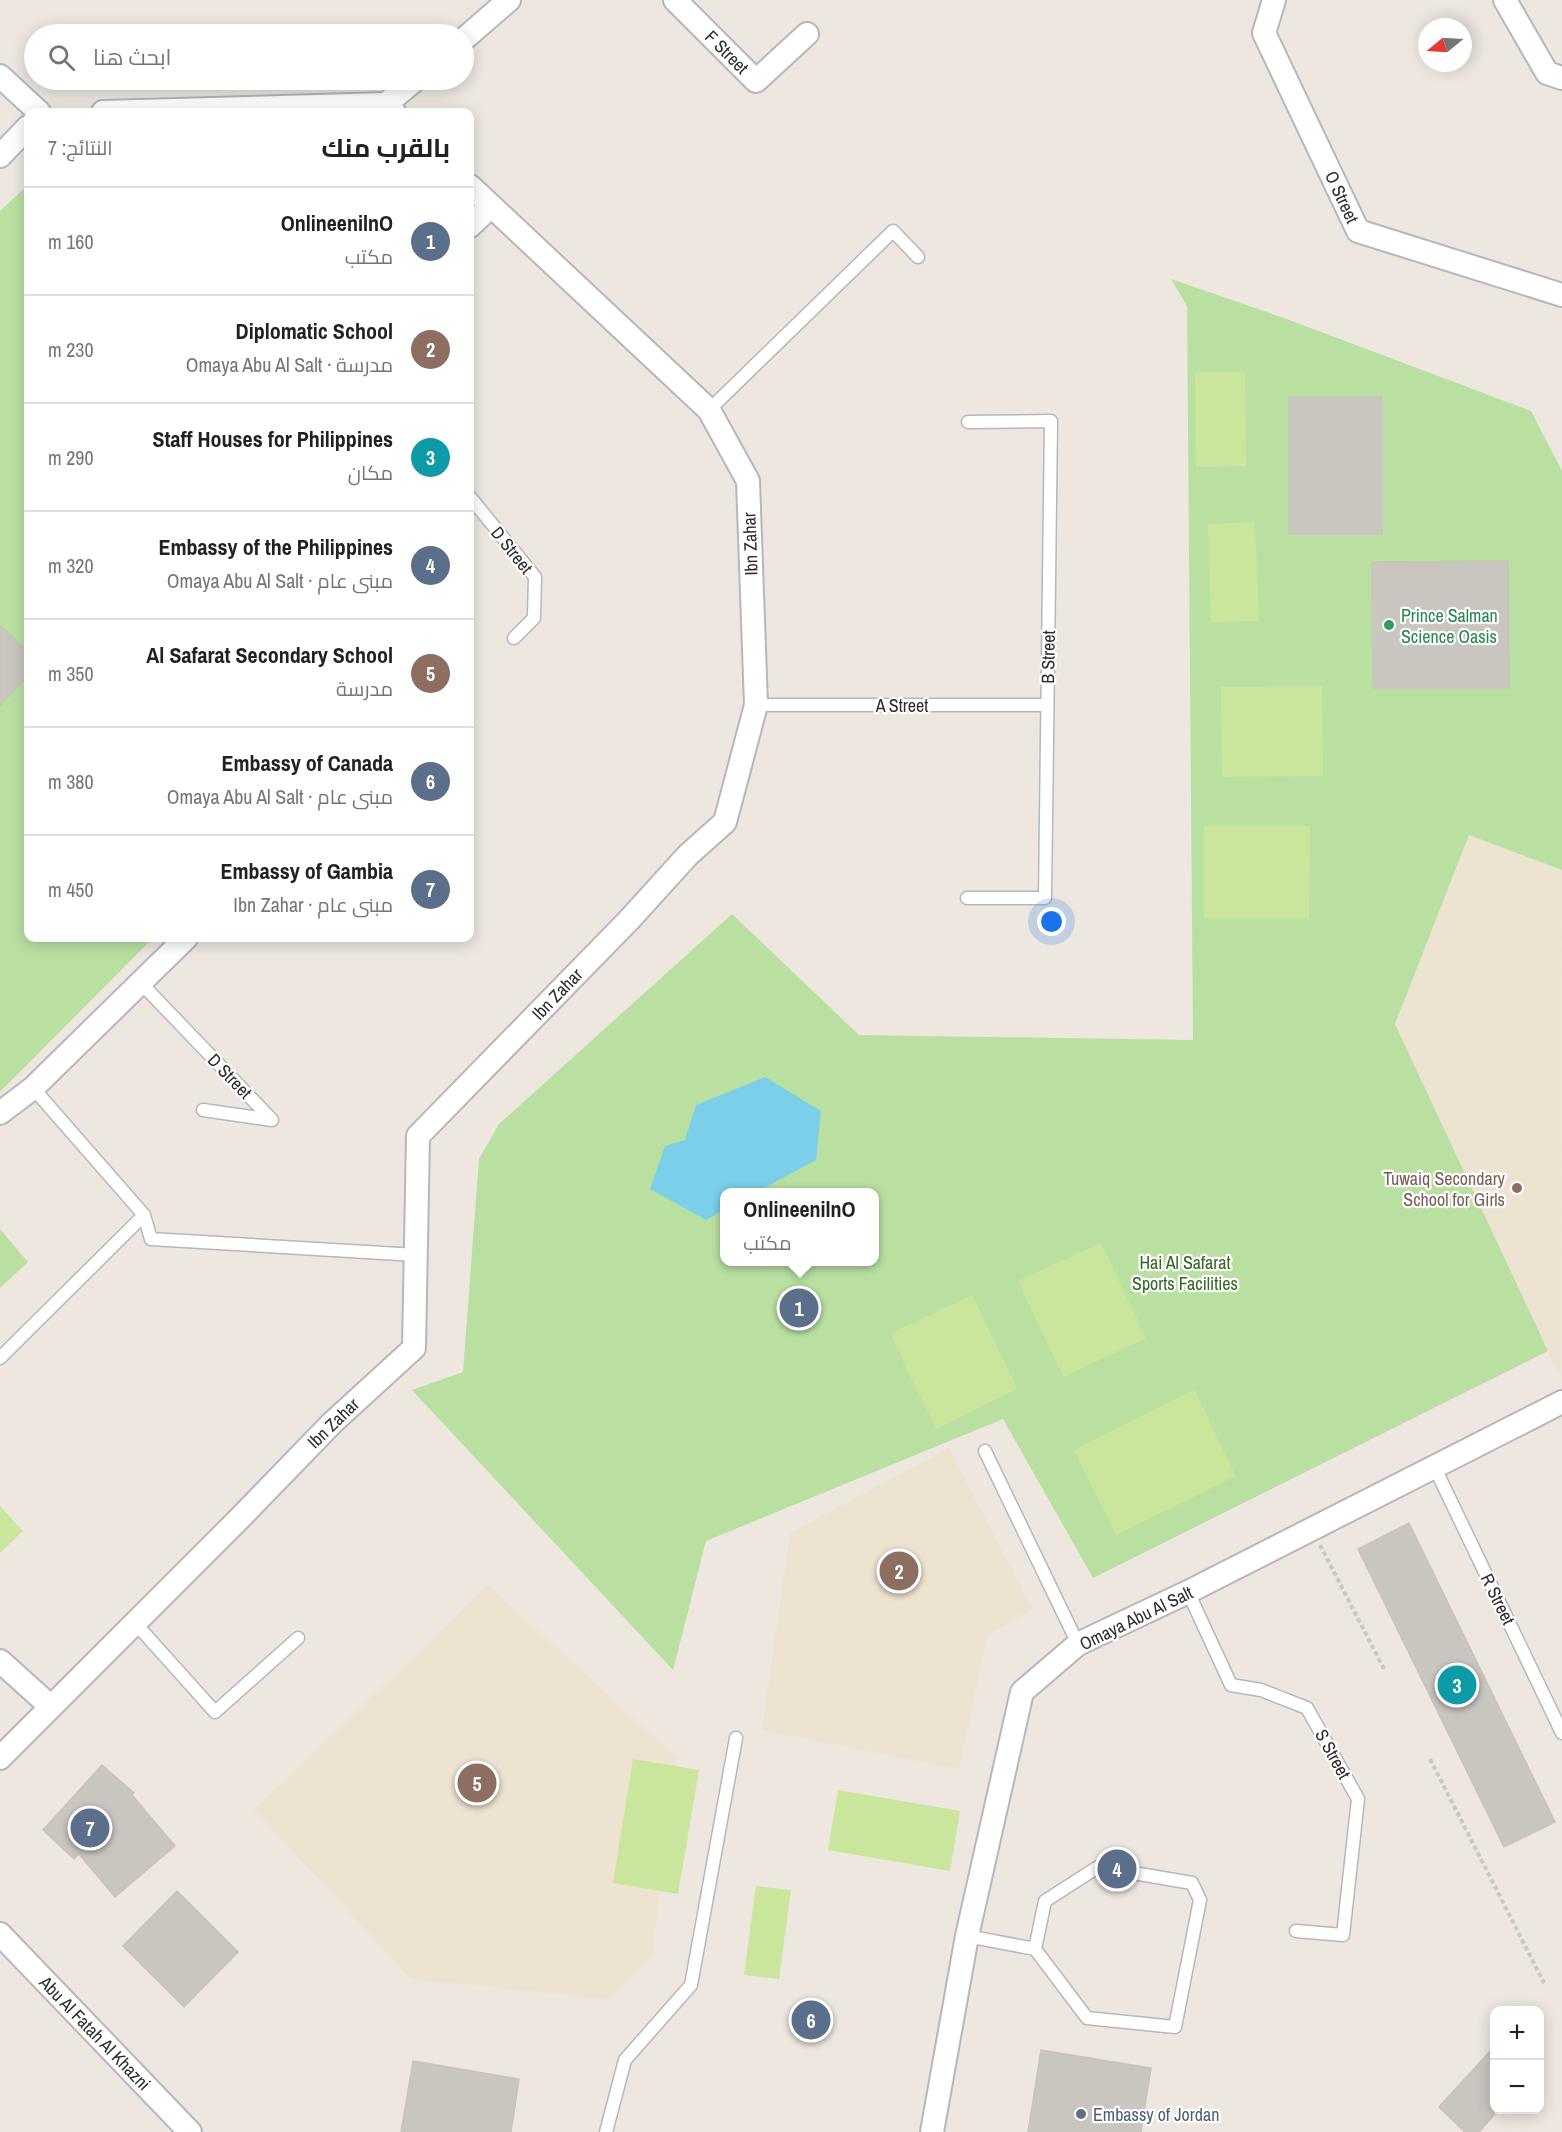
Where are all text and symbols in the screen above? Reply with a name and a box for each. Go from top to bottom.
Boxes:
north arrow [1418,18,1472,72]
search box [24,24,474,90]
street label: F Street [700,25,754,79]
icon: search [45,41,78,74]
text: ابحث هنا [93,42,172,72]
text: بالقرب منك [321,130,450,165]
text: النتائج: 7 [48,134,113,161]
street label: O Street [1319,167,1365,227]
text: OnlineenilnO [281,208,393,238]
text: 160 m [48,228,94,255]
text: 1 [426,228,435,255]
text: مكتب [345,243,393,270]
text: Diplomatic School [236,316,393,346]
text: 230 m [48,336,94,363]
text: 2 [426,336,435,363]
text: مدرسة · Omaya Abu Al Salt [186,351,393,378]
text: Staff Houses for Philippines [152,424,393,454]
text: 290 m [48,444,94,471]
text: 3 [426,444,435,471]
text: مكان [348,459,393,486]
street label: Ibn Zahar [736,512,764,576]
street label: D Street [485,521,539,579]
text: Embassy of the Philippines [158,532,393,562]
text: 320 m [48,552,94,579]
text: 4 [426,552,435,579]
text: مبنى عام · Omaya Abu Al Salt [167,567,393,594]
place label: Prince Salman Science Oasis [1401,603,1498,649]
marker: Prince Salman Science Oasis [1382,618,1396,632]
street label: B Street [1035,630,1061,684]
text: Al Safarat Secondary School [146,640,393,670]
text: 350 m [48,660,94,687]
text: 5 [426,660,435,687]
text: مدرسة [336,675,393,702]
street label: A Street [875,693,928,718]
text: Embassy of Canada [222,748,393,778]
text: 380 m [48,768,94,795]
text: 6 [426,768,435,795]
text: مبنى عام · Omaya Abu Al Salt [167,783,393,810]
text: Embassy of Gambia [221,856,393,886]
text: 450 m [48,876,94,903]
text: 7 [426,876,435,903]
text: مبنى عام · Ibn Zahar [233,891,393,918]
your location [1037,907,1066,936]
street label: Ibn Zahar [526,963,588,1025]
street label: D Street [202,1048,258,1104]
place label: Tuwaiq Secondary School for Girls [1383,1166,1506,1212]
marker: Tuwaiq Secondary School for Girls [1510,1181,1524,1195]
popup [720,1188,879,1266]
text: OnlineenilnO [743,1194,856,1224]
text: مكتب [743,1229,792,1256]
park label: Hai Al Safarat Sports Facilities [1132,1250,1238,1296]
pin: 1 [780,1286,818,1330]
street label: Ibn Zahar [302,1392,364,1454]
pin: 2 [880,1548,918,1594]
street label: R Street [1475,1569,1521,1629]
street label: Omaya Abu Al Salt [1075,1580,1197,1656]
pin: 3 [1438,1662,1476,1708]
street label: S Street [1309,1725,1357,1783]
pin: 5 [458,1760,496,1806]
pin: 7 [70,1806,110,1850]
pin: 4 [1098,1846,1136,1892]
street label: Abu Al Fatah Al Khazni [33,1970,156,2096]
pin: 6 [792,1998,830,2042]
map controls [1490,2006,1544,2114]
button: + [1490,2006,1544,2060]
button: − [1490,2060,1544,2114]
place label: Embassy of Jordan [1093,2102,1219,2127]
marker: Embassy of Jordan [1074,2107,1088,2121]

